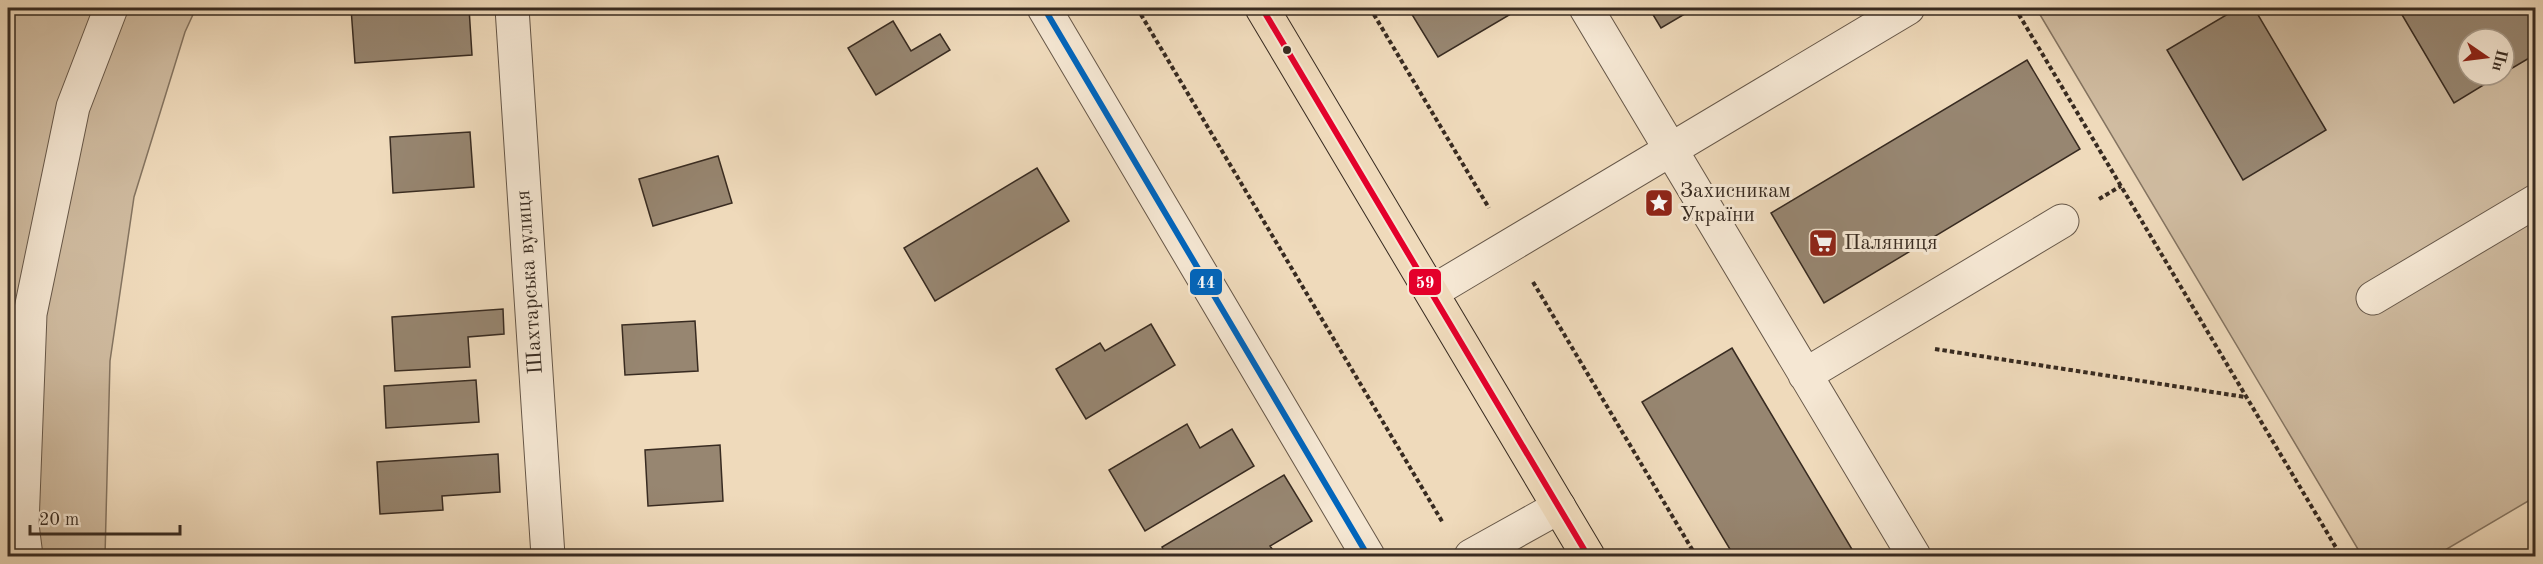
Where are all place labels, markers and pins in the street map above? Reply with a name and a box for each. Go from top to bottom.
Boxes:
unlabelled marker [1281,44,1293,56]
place label: Захисникам України [1680,181,1791,226]
place icon: Захисникам України [1643,187,1675,219]
supermarket icon: Паляниця [1807,227,1839,259]
place label: Паляниця [1844,233,1938,254]

